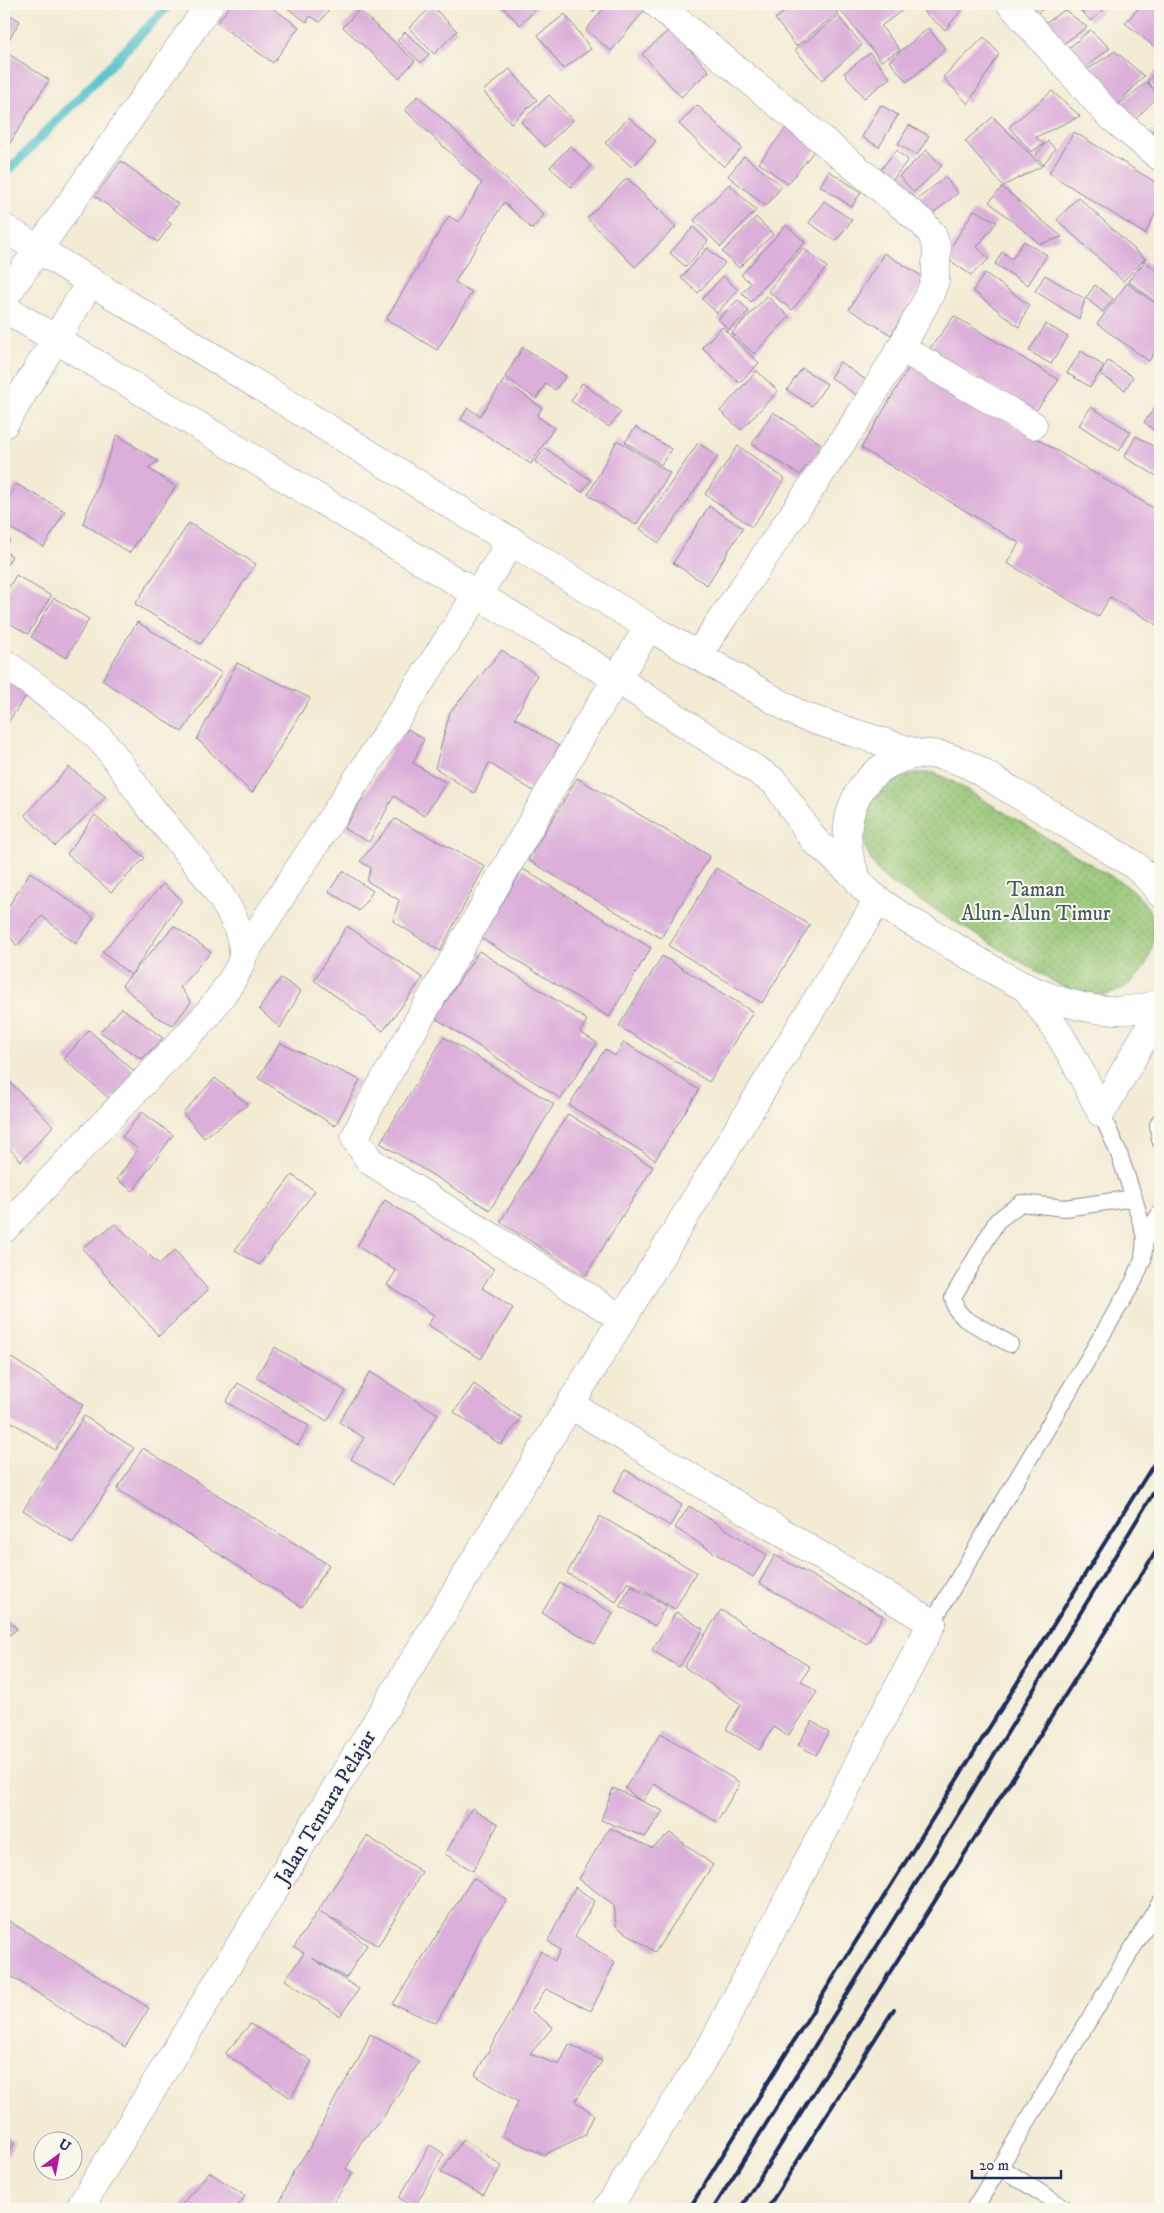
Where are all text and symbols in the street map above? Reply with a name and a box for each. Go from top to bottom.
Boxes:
park label: Taman Alun-Alun Timur [961,877,1111,927]
street label: Jalan Tentara Pelajar [269,1725,382,1891]
north arrow [32,2130,82,2180]
text: U [55,2135,74,2156]
scale bar [972,2148,1060,2180]
text: 20 m [979,2156,1009,2175]

